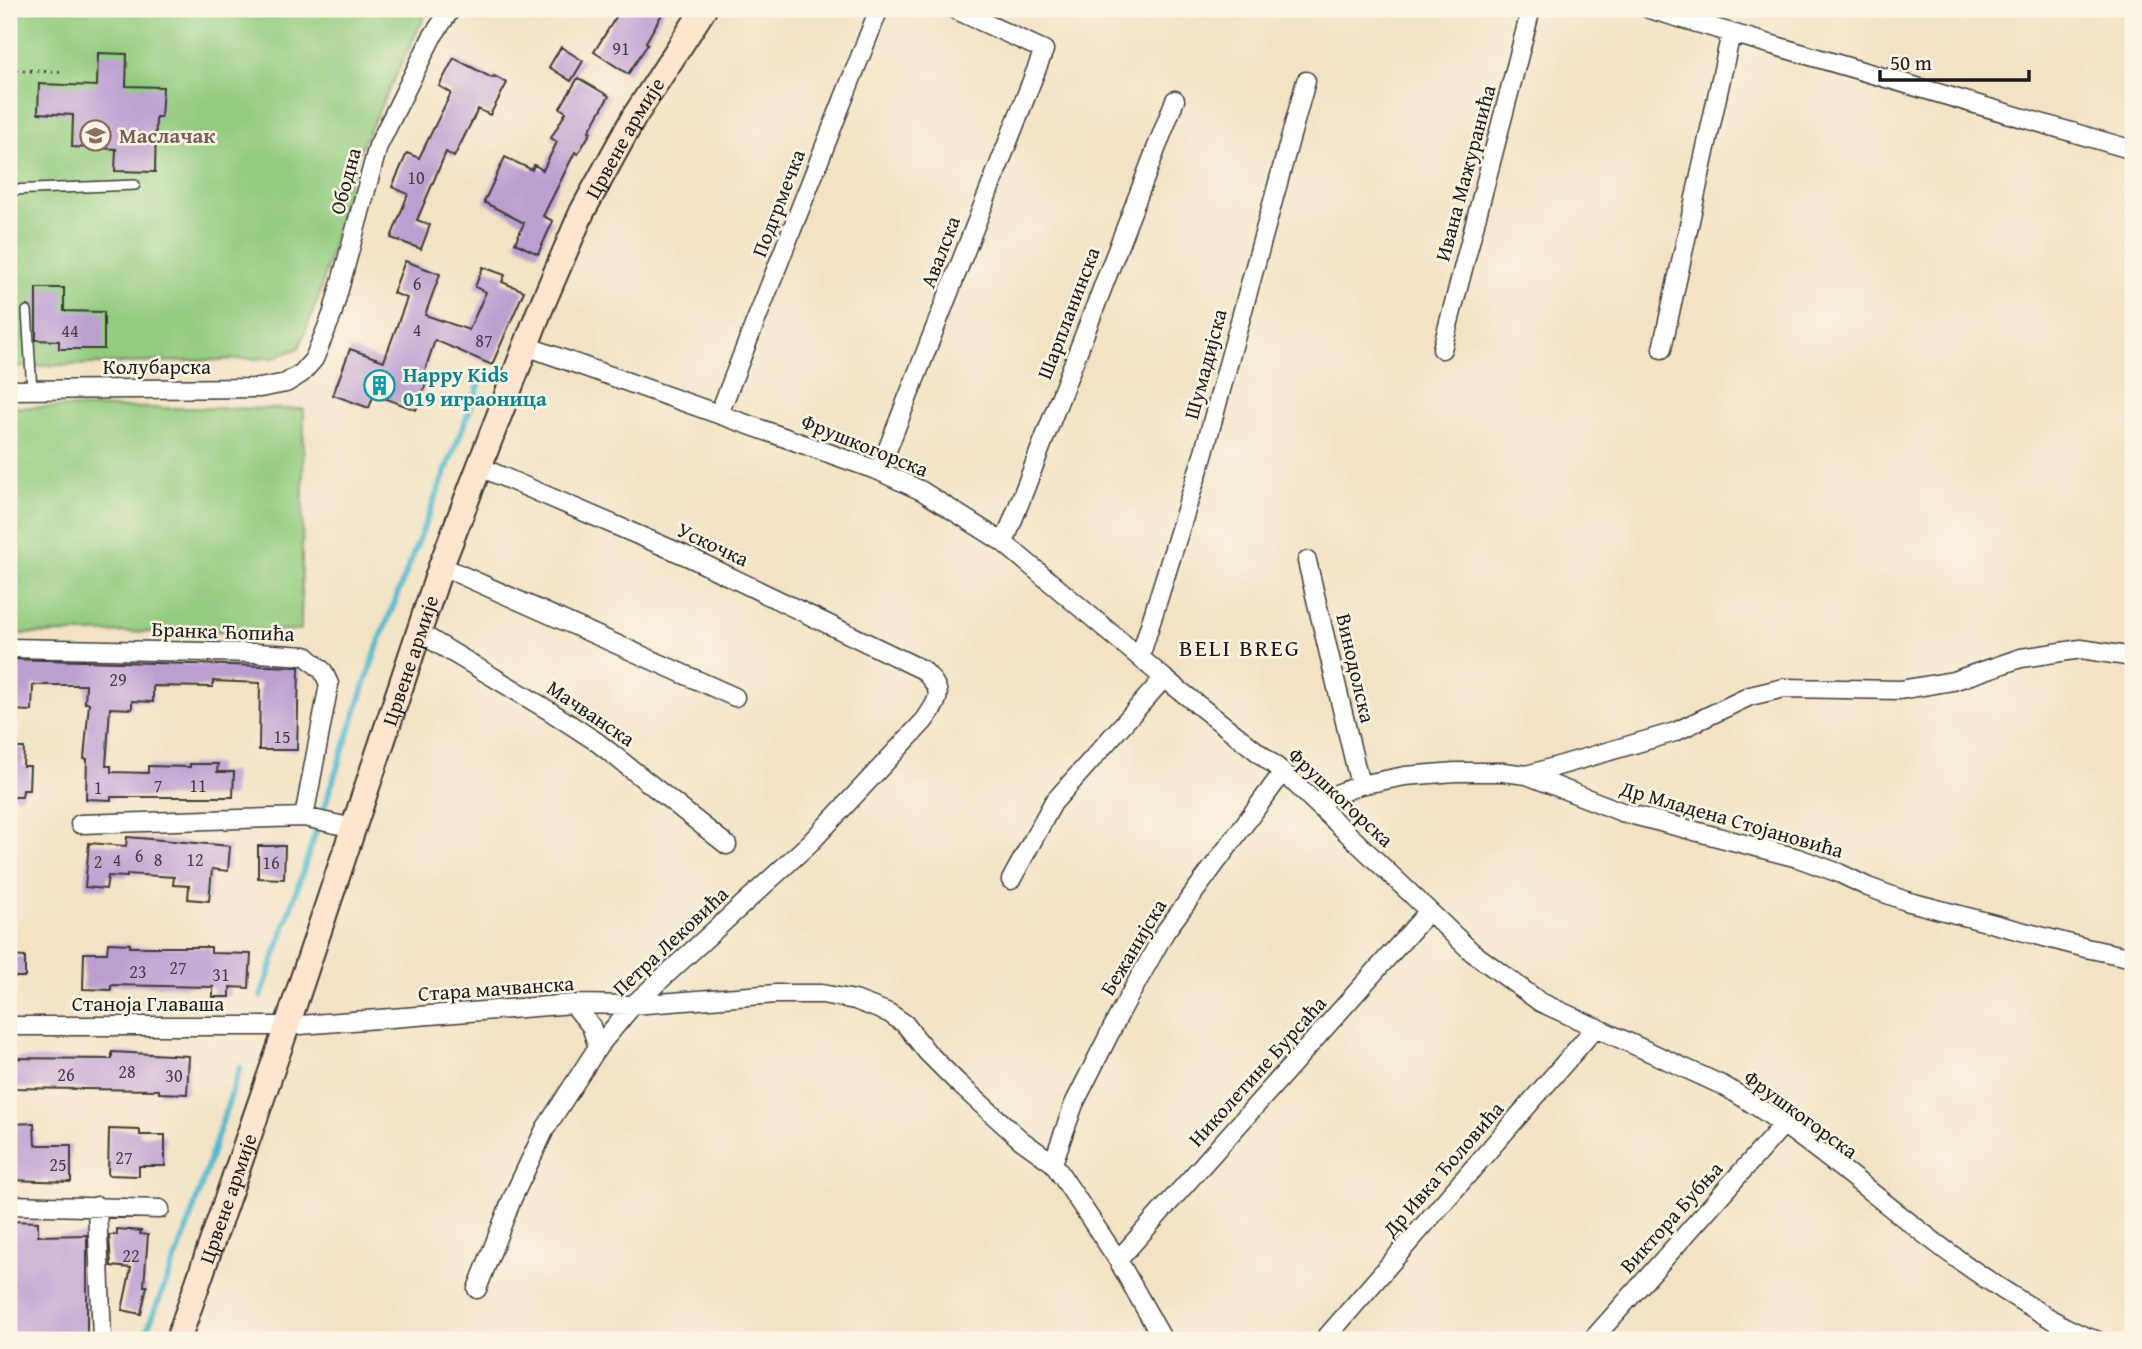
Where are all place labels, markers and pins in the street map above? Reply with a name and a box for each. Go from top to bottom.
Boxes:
school or university icon: Маслачак [79,118,113,152]
place label: Маслачак [119,120,216,151]
place label: Happy Kids 019 играоница [403,359,547,414]
building icon: Happy Kids 019 играоница [363,369,397,403]

